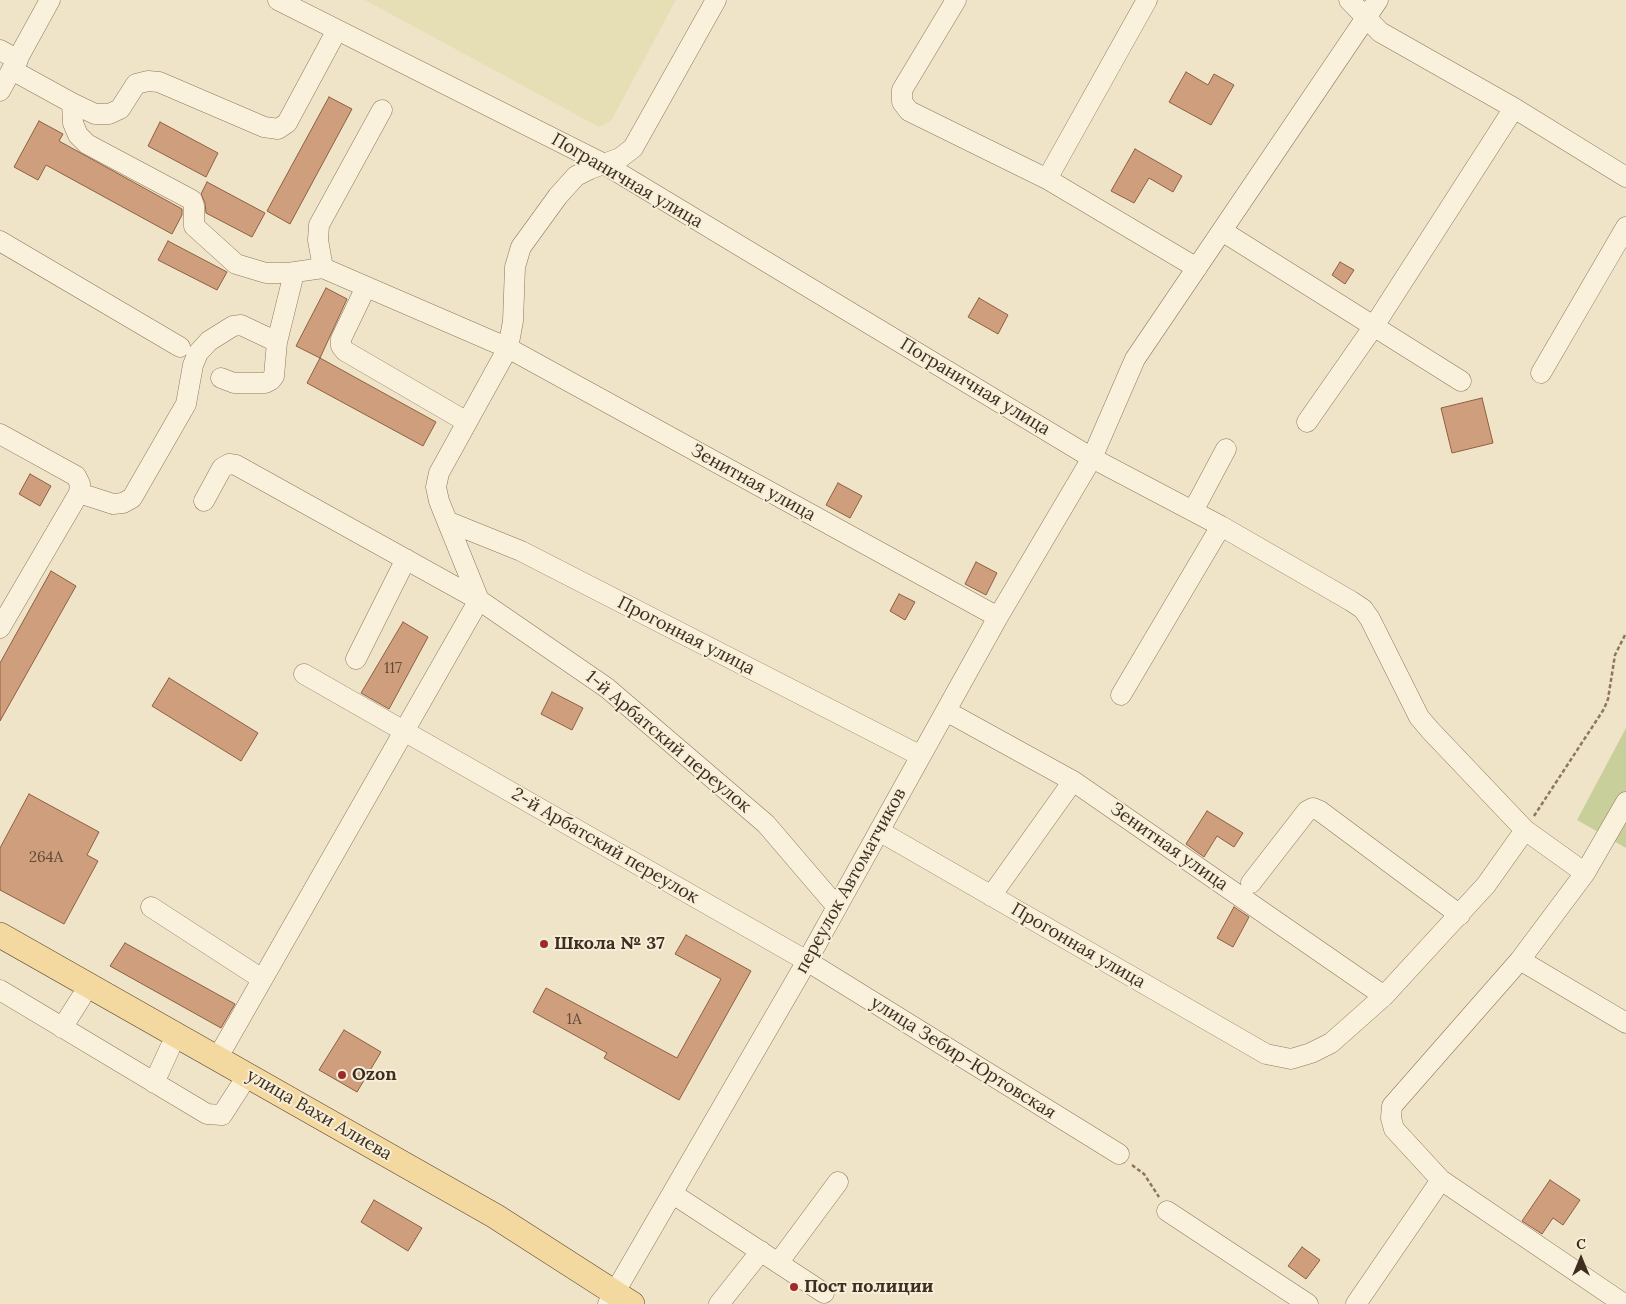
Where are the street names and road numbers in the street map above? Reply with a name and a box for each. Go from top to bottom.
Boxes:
street label: Пограничная улица [548,129,706,233]
street label: Пограничная улица [896,334,1054,440]
street label: Зенитная улица [687,440,819,526]
street label: Прогонная улица [614,592,758,680]
street label: 1-й Арбатский переулок [581,666,755,818]
street label: 2-й Арбатский переулок [508,784,702,908]
street label: переулок Автоматчиков [791,785,911,977]
street label: Зенитная улица [1106,798,1232,896]
street label: Прогонная улица [1007,899,1149,993]
street label: улица Зебир-Юртовская [866,992,1060,1124]
street label: улица Вахи Алиева [243,1065,395,1165]

